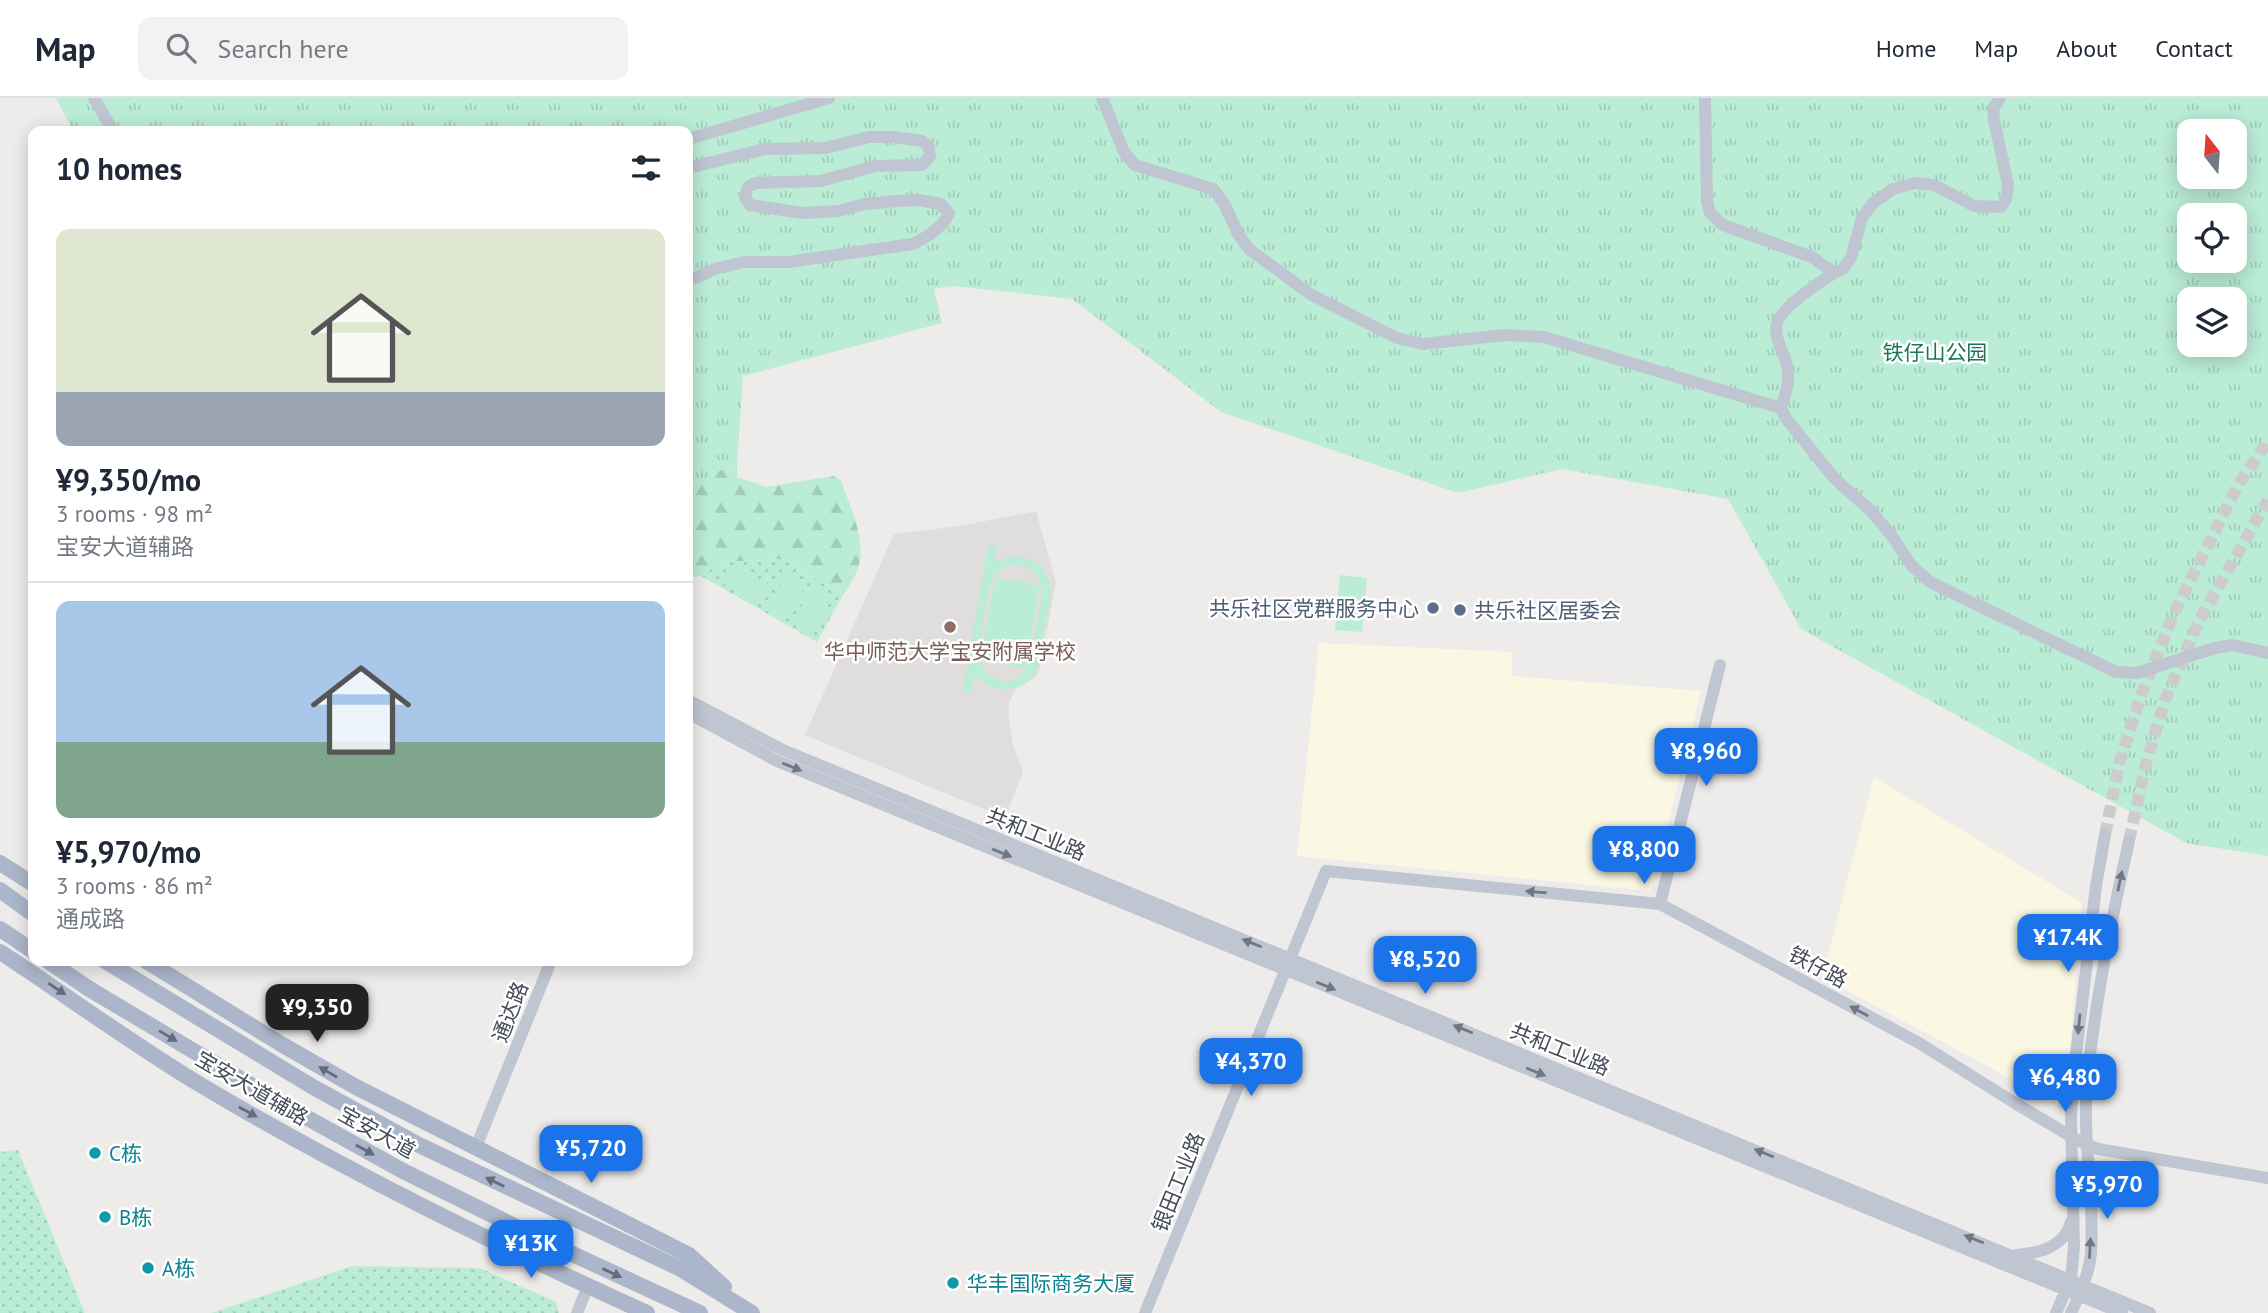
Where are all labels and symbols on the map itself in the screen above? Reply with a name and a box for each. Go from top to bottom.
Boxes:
north arrow [2177,119,2247,189]
park label: 铁仔山公园 [1883,339,1988,366]
place label: 共乐社区党群服务中心 [1209,595,1419,622]
place label: 共乐社区居委会 [1474,597,1621,624]
marker: 共乐社区党群服务中心 [1425,600,1441,616]
marker: 共乐社区居委会 [1452,602,1468,618]
marker: 华中师范大学宝安附属学校 [942,619,958,635]
place label: 华中师范大学宝安附属学校 [824,638,1076,665]
pin: ¥8,960 [1649,728,1763,788]
one-way arrow [781,761,802,772]
street label: 共和工业路 [982,802,1090,866]
pin: ¥8,800 [1587,826,1701,886]
one-way arrow [992,848,1013,859]
one-way arrow [2115,870,2126,892]
one-way arrow [1525,886,1547,897]
pin: ¥17.4K [2011,914,2125,974]
pin: ¥8,520 [1368,936,1482,996]
one-way arrow [1242,937,1263,948]
street label: 铁仔路 [1784,940,1852,994]
street label: 通达路 [486,978,534,1046]
one-way arrow [1316,980,1336,992]
one-way arrow [47,983,67,996]
pin: ¥9,350 [260,984,374,1044]
one-way arrow [1849,1005,1868,1017]
one-way arrow [2073,1013,2084,1035]
street label: 共和工业路 [1506,1017,1614,1081]
one-way arrow [1452,1024,1473,1035]
one-way arrow [159,1029,178,1042]
pin: ¥4,370 [1194,1038,1308,1098]
street label: 宝安大道辅路 [191,1045,313,1131]
pin: ¥6,480 [2008,1054,2122,1114]
one-way arrow [319,1066,338,1078]
one-way arrow [1526,1067,1547,1078]
street label: 宝安大道 [334,1100,420,1164]
one-way arrow [239,1106,258,1118]
pin: ¥5,720 [534,1126,648,1185]
street label: 银田工业路 [1146,1128,1210,1236]
place label: C栋 [109,1140,142,1167]
one-way arrow [355,1144,375,1156]
marker: C栋 [87,1145,103,1161]
one-way arrow [1754,1147,1774,1159]
pin: ¥5,970 [2050,1162,2164,1221]
one-way arrow [485,1176,505,1187]
place label: B栋 [119,1204,152,1231]
marker: B栋 [97,1209,113,1225]
pin: ¥13K [490,1220,572,1280]
one-way arrow [1964,1234,1985,1245]
one-way arrow [2085,1237,2096,1259]
place label: A栋 [162,1255,195,1282]
marker: A栋 [140,1260,156,1276]
one-way arrow [602,1268,623,1279]
place label: 华丰国际商务大厦 [967,1270,1135,1297]
marker: 华丰国际商务大厦 [945,1275,961,1291]

